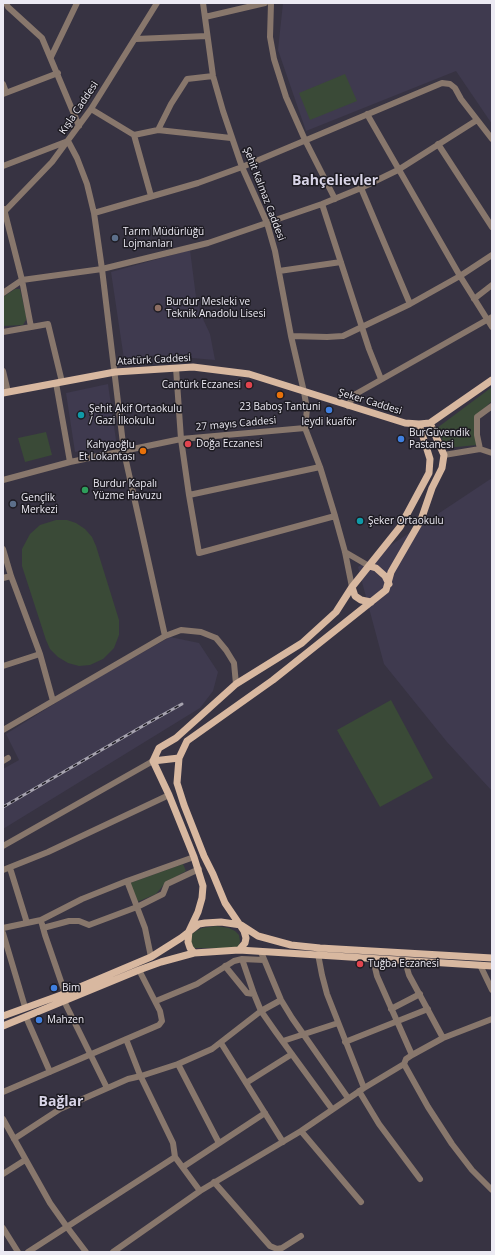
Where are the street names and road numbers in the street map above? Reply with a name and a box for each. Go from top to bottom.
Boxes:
street label: Kışla Caddesi [57,79,101,137]
street label: Şehit Kalmaz Caddesi [241,146,287,242]
street label: Atatürk Caddesi [117,352,191,368]
street label: Şeker Caddesi [337,387,403,417]
street label: 27 mayıs Caddesi [195,415,277,433]

